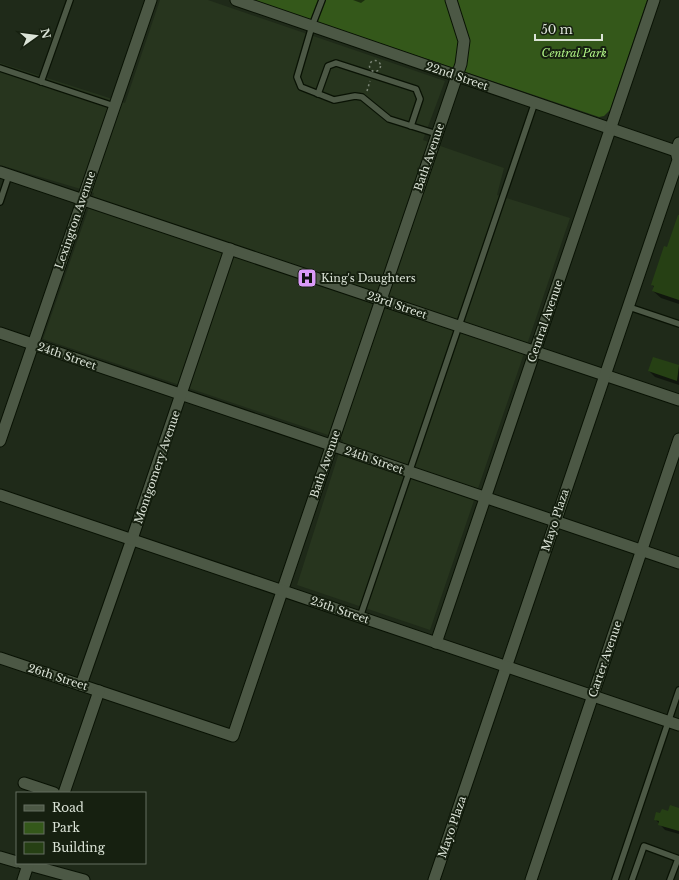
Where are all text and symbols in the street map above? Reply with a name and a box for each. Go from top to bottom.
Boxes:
north arrow [16,16,56,56]
scale bar [535,16,602,42]
text: 50 m [541,22,573,37]
text: N [38,27,54,41]
park label: Central Park [541,46,607,60]
street label: 22nd Street [424,59,491,93]
street label: Bath Avenue [411,121,447,193]
street label: Lexington Avenue [52,169,98,271]
hospital icon: King's Daughters [296,267,318,289]
place label: King's Daughters [321,271,416,285]
street label: Central Avenue [524,278,566,364]
street label: 23rd Street [365,288,430,322]
street label: 24th Street [36,339,99,373]
street label: Montgomery Avenue [131,408,183,526]
street label: Bath Avenue [307,428,343,500]
street label: 24th Street [343,443,406,477]
street label: Mayo Plaza [538,486,572,553]
street label: 25th Street [309,593,372,627]
street label: Carter Avenue [585,619,625,699]
street label: 26th Street [26,661,90,693]
legend [16,792,146,864]
street label: Mayo Plaza [435,793,469,860]
text: Road [52,800,84,815]
text: Park [52,820,80,835]
text: Building [52,840,106,855]

